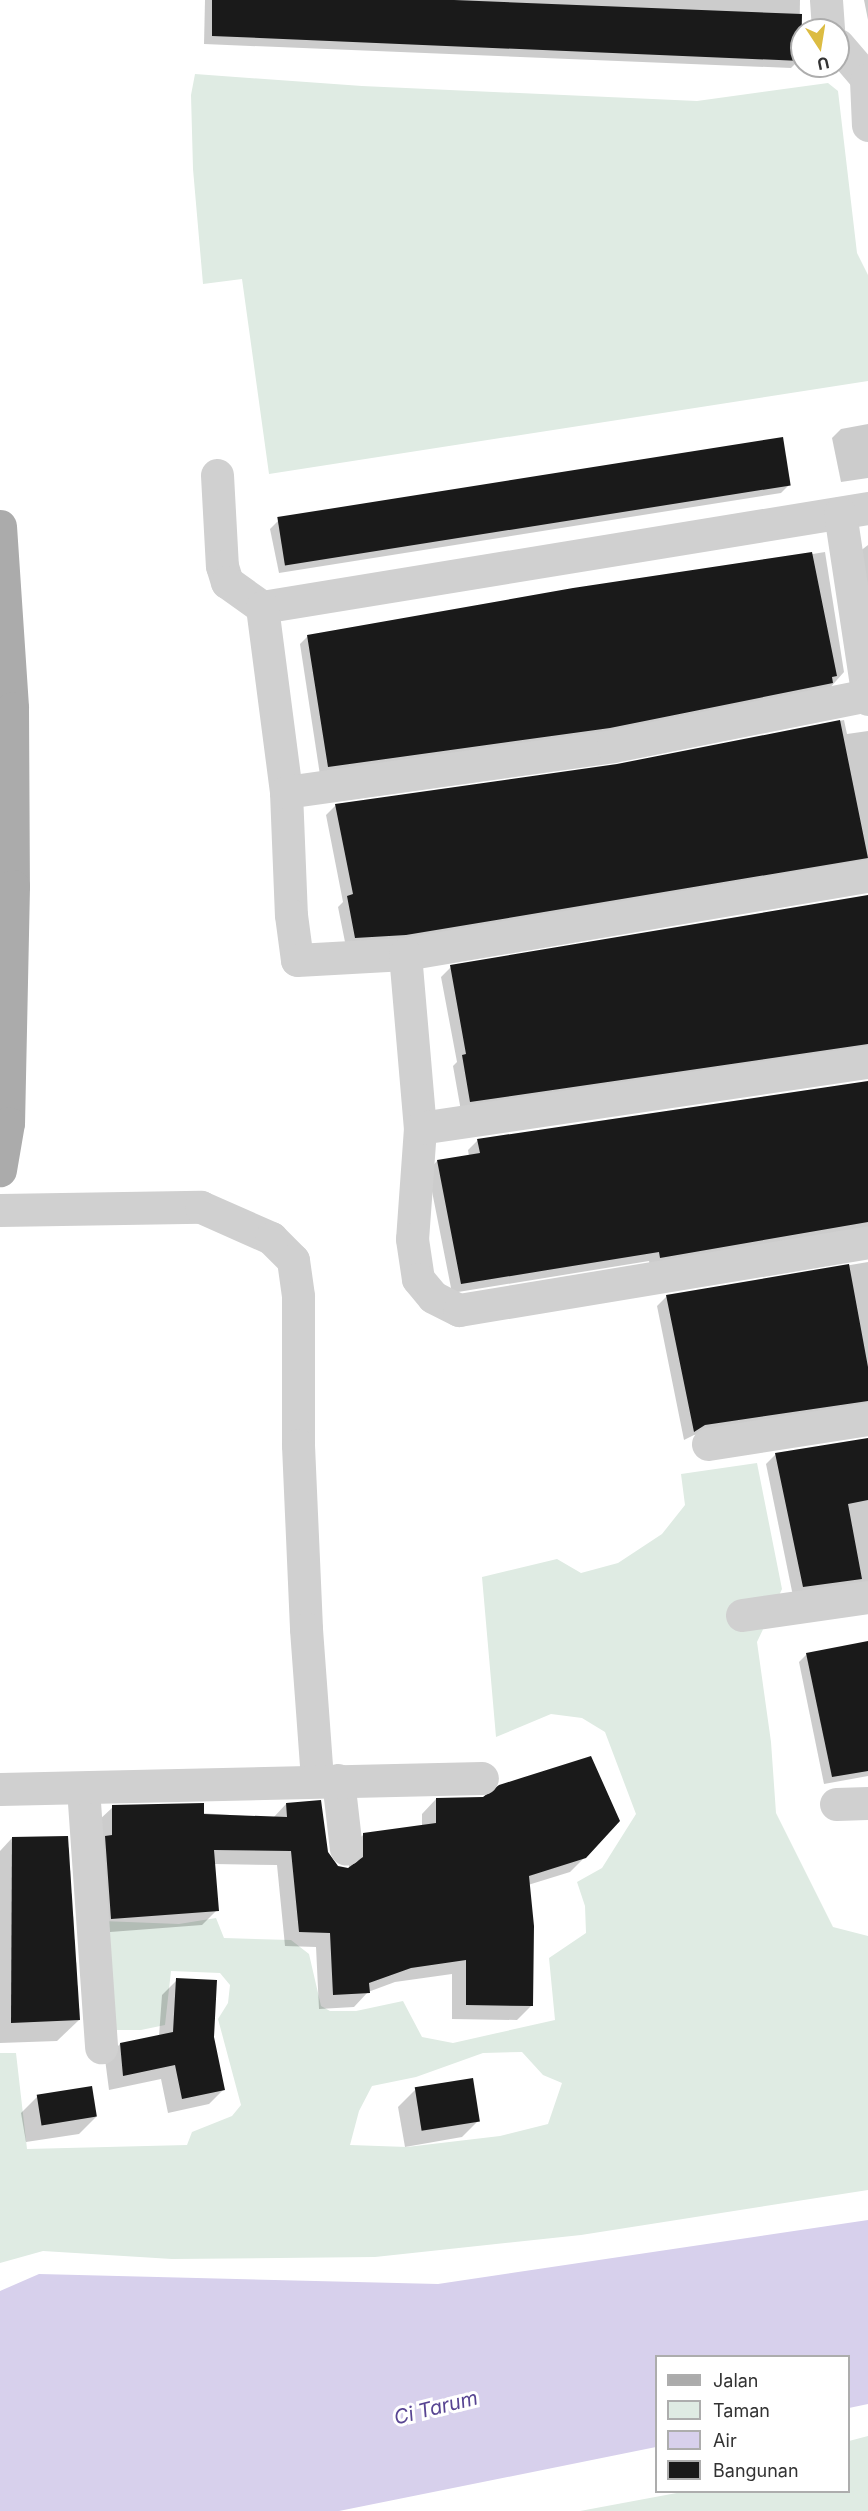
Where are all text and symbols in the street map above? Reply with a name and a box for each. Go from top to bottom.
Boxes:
north arrow [790,18,850,78]
text: U [816,53,831,75]
legend [655,2355,850,2493]
text: Jalan [713,2370,758,2391]
water label: Ci Tarum [392,2386,480,2430]
text: Taman [713,2400,770,2421]
text: Air [713,2430,737,2451]
text: Bangunan [713,2460,799,2481]

